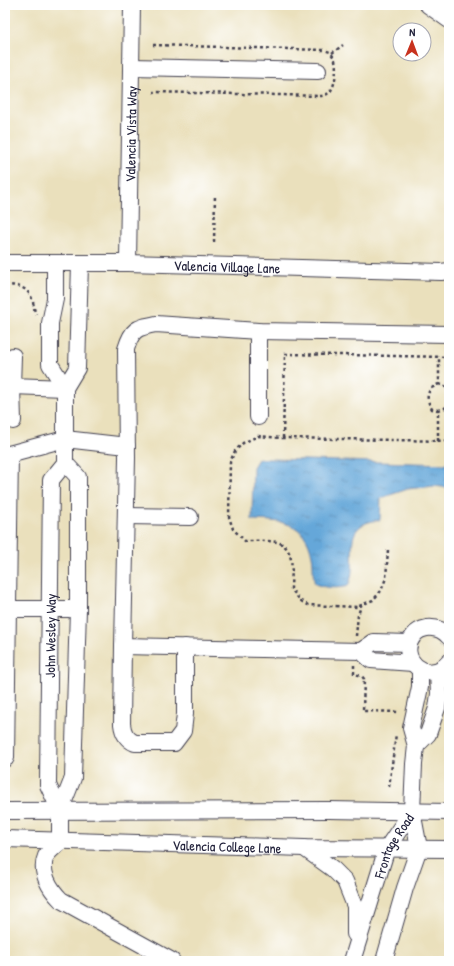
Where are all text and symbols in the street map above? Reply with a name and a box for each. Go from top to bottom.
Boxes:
north arrow [392,22,432,62]
text: N [409,25,415,39]
street label: Valencia Vista Way [120,86,141,182]
street label: Valencia Village Lane [173,255,281,277]
street label: John Wesley Way [40,593,60,678]
street label: Frontage Road [369,809,418,881]
street label: Valencia College Lane [172,835,282,857]

